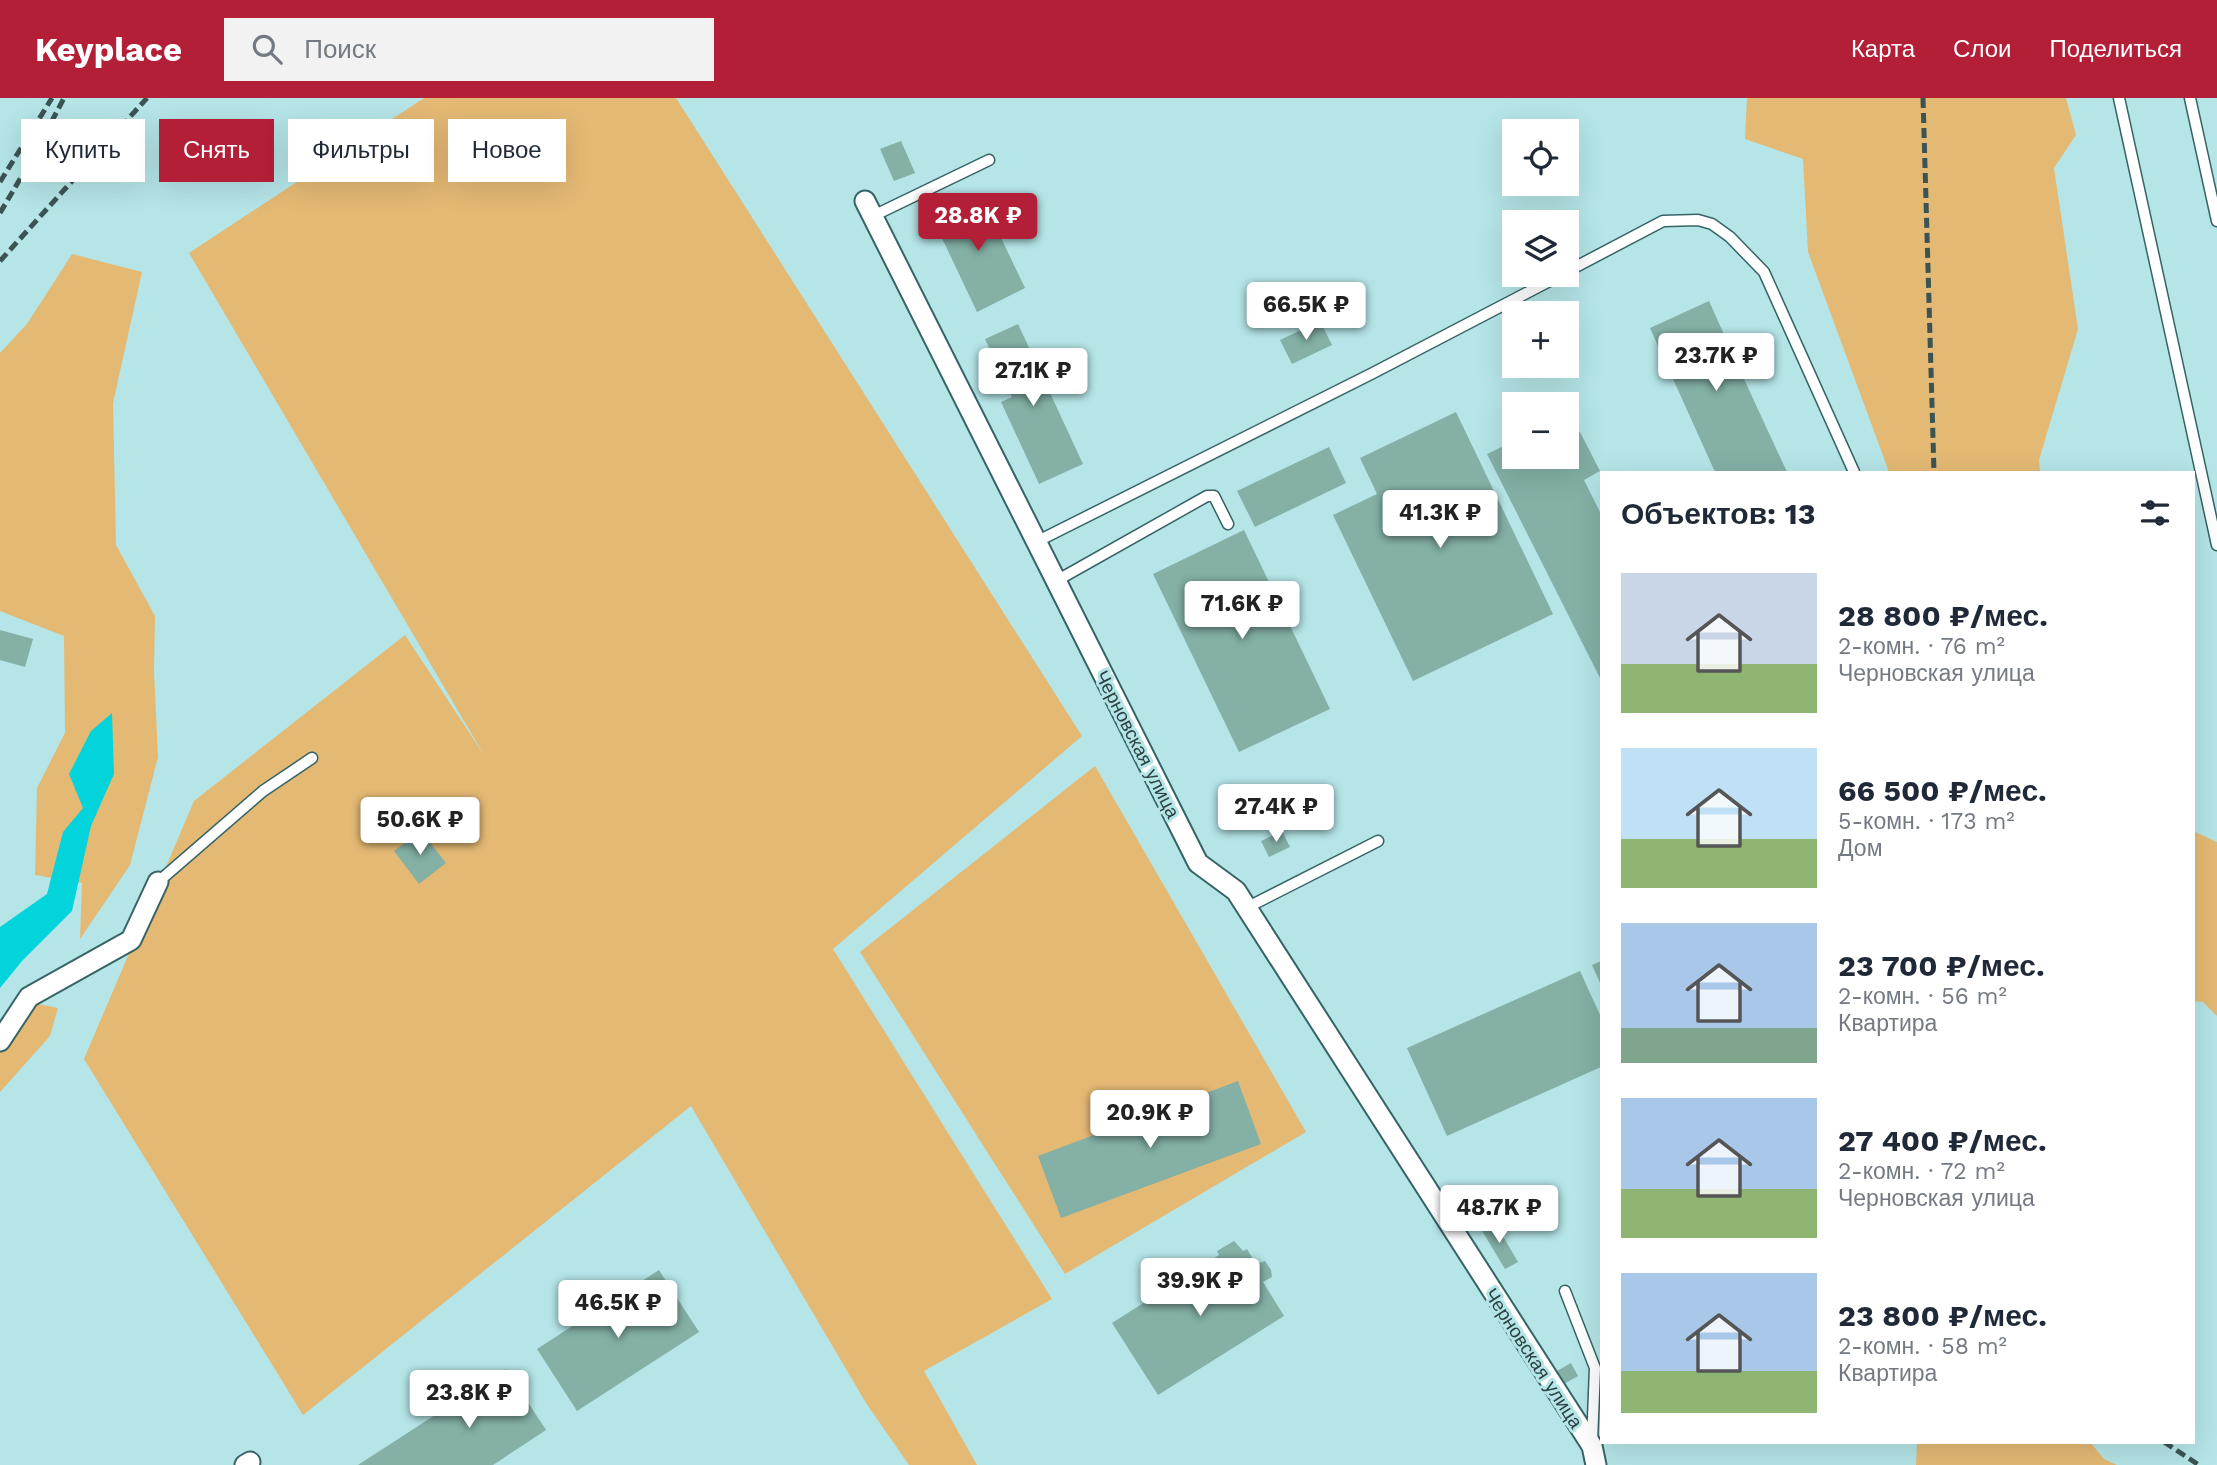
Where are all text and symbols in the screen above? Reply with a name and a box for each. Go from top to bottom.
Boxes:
search box [224,18,714,81]
text: Keyplace [35,30,182,69]
icon: search [248,30,286,68]
text: Поиск [304,34,376,64]
text: Карта [1851,35,1915,63]
text: Слои [1953,35,2011,63]
text: Поделиться [2049,35,2182,63]
chip: Купить [21,119,145,182]
chip: Снять [159,119,274,182]
chip: Фильтры [288,119,434,182]
chip: Новое [448,119,566,182]
map controls [1502,119,1579,469]
button: locate [1502,119,1579,196]
pin: 28.8K ₽ [913,194,1043,253]
text: 28.8K ₽ [934,202,1022,229]
button: layers [1502,210,1579,287]
pin: 66.5K ₽ [1241,282,1371,342]
text: 66.5K ₽ [1263,291,1349,318]
button: + [1502,301,1579,378]
pin: 23.7K ₽ [1651,334,1781,393]
text: 23.7K ₽ [1674,342,1758,369]
pin: 27.1K ₽ [968,348,1098,408]
text: 27.1K ₽ [994,357,1072,384]
button: − [1502,392,1579,469]
pin: 41.3K ₽ [1375,490,1505,550]
icon: filters [2136,494,2174,532]
text: Объектов: 13 [1621,496,1816,531]
text: 41.3K ₽ [1399,499,1481,526]
pin: 71.6K ₽ [1177,582,1307,641]
text: 71.6K ₽ [1201,590,1283,617]
text: 28 800 ₽/мес. [1838,598,2048,633]
icon: home [1677,601,1761,685]
text: 2-комн. · 76 m² [1838,633,2005,660]
text: Черновская улица [1838,660,2035,687]
street label: Черновская улица [1090,667,1185,822]
text: 66 500 ₽/мес. [1838,773,2047,808]
icon: home [1677,776,1761,860]
pin: 27.4K ₽ [1211,784,1341,844]
text: 27.4K ₽ [1234,793,1318,820]
pin: 50.6K ₽ [355,798,485,857]
text: 50.6K ₽ [377,806,463,833]
text: 5-комн. · 173 m² [1838,808,2015,835]
text: Дом [1838,835,1882,862]
text: 23 700 ₽/мес. [1838,948,2045,983]
icon: home [1677,951,1761,1035]
text: 2-комн. · 56 m² [1838,983,2007,1010]
text: Квартира [1838,1010,1937,1037]
pin: 20.9K ₽ [1085,1090,1215,1150]
text: 20.9K ₽ [1106,1099,1194,1126]
text: 27 400 ₽/мес. [1838,1123,2047,1158]
icon: home [1677,1126,1761,1210]
text: 2-комн. · 72 m² [1838,1158,2005,1185]
text: Черновская улица [1838,1185,2035,1212]
pin: 48.7K ₽ [1434,1186,1564,1245]
text: 48.7K ₽ [1456,1194,1542,1221]
pin: 39.9K ₽ [1135,1258,1265,1318]
text: 39.9K ₽ [1157,1267,1243,1294]
pin: 46.5K ₽ [553,1280,683,1340]
street label: Черновская улица [1480,1284,1588,1433]
text: 46.5K ₽ [574,1289,662,1316]
text: 23 800 ₽/мес. [1838,1298,2047,1333]
icon: home [1677,1301,1761,1385]
text: 2-комн. · 58 m² [1838,1333,2007,1360]
text: Квартира [1838,1360,1937,1387]
pin: 23.8K ₽ [404,1370,534,1430]
text: 23.8K ₽ [426,1379,512,1406]

